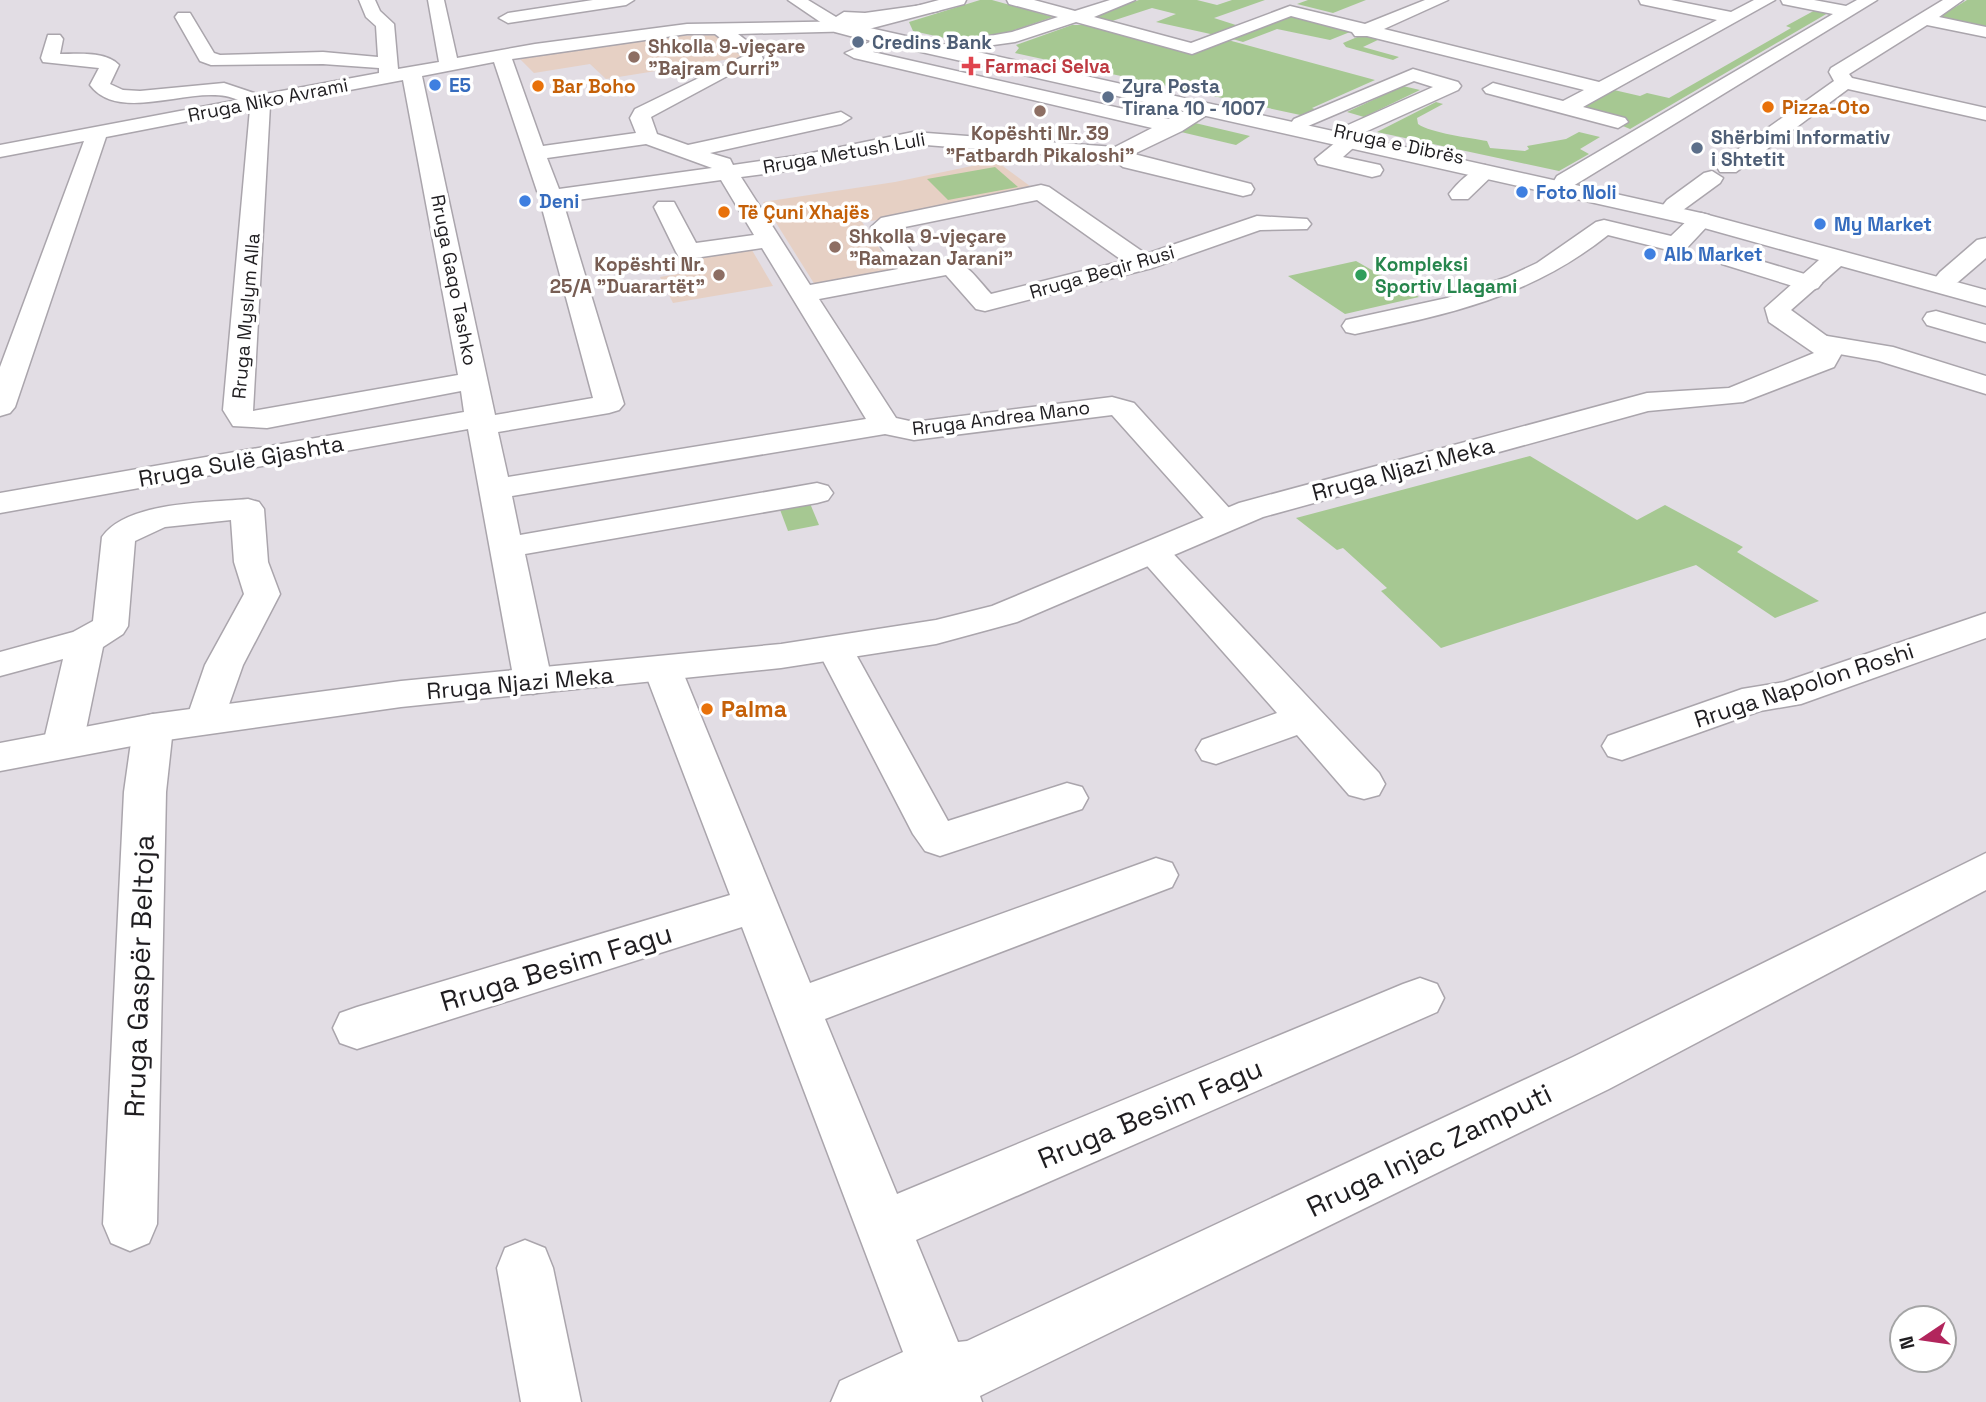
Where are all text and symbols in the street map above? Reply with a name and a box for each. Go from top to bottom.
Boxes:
place label: Credins Bank [872,30,992,55]
place label: Shkolla 9-vjeçare "Bajram Curri" [648,34,805,81]
marker: Credins Bank [850,34,866,50]
marker: Shkolla 9-vjeçare "Bajram Curri" [626,49,642,65]
place label: Farmaci Selva [985,54,1110,79]
marker: Farmaci Selva [963,58,979,74]
street label: Rruga Niko Avrami [186,72,350,128]
place label: E5 [449,73,471,98]
place label: Bar Boho [552,74,636,99]
place label: Zyra Posta Tirana 10 - 1007 [1122,74,1265,121]
marker: E5 [427,77,443,93]
marker: Bar Boho [530,78,546,94]
marker: Zyra Posta Tirana 10 - 1007 [1100,89,1116,105]
place label: Pizza-Oto [1782,95,1870,120]
marker: Pizza-Oto [1760,99,1776,115]
marker: Kopështi Nr. 39 "Fatbardh Pikaloshi" [1032,103,1048,119]
street label: Rruga e Dibrës [1332,118,1466,170]
place label: Kopështi Nr. 39 "Fatbardh Pikaloshi" [946,121,1134,168]
place label: Shërbimi Informativ i Shtetit [1711,125,1891,172]
street label: Rruga Metush Luli [761,126,927,180]
marker: Shërbimi Informativ i Shtetit [1689,140,1705,156]
place label: Foto Noli [1536,180,1617,205]
marker: Foto Noli [1514,184,1530,200]
place label: Deni [539,189,579,214]
street label: Rruga Gaqo Tashko [425,192,483,368]
marker: Deni [517,193,533,209]
place label: Të Çuni Xhajës [738,200,870,225]
marker: Të Çuni Xhajës [716,204,732,220]
place label: My Market [1834,212,1932,237]
marker: My Market [1812,216,1828,232]
place label: Shkolla 9-vjeçare "Ramazan Jarani" [849,224,1013,271]
street label: Rruga Myslym Alla [226,232,266,400]
marker: Shkolla 9-vjeçare "Ramazan Jarani" [827,239,843,255]
street label: Rruga Beqir Rusi [1027,239,1177,305]
place label: Alb Market [1664,242,1763,267]
marker: Alb Market [1642,246,1658,262]
place label: Kopështi Nr. 25/A "Duarartët" [550,252,705,299]
place label: Kompleksi Sportiv Llagami [1375,252,1517,299]
marker: Kopështi Nr. 25/A "Duarartët" [711,267,727,283]
marker: Kompleksi Sportiv Llagami [1353,267,1369,283]
street label: Rruga Andrea Mano [911,395,1091,441]
street label: Rruga Sulë Gjashta [136,428,346,494]
street label: Rruga Njazi Meka [1308,430,1498,508]
street label: Rruga Napolon Roshi [1690,635,1918,735]
street label: Rruga Njazi Meka [425,660,615,706]
place label: Palma [721,694,787,724]
marker: Palma [699,701,715,717]
street label: Rruga Gaspër Beltoja [116,834,162,1118]
street label: Rruga Besim Fagu [436,915,676,1019]
street label: Rruga Besim Fagu [1032,1049,1268,1177]
street label: Rruga Injac Zamputi [1300,1075,1558,1225]
north arrow [1888,1304,1958,1374]
text: N [1893,1334,1921,1352]

